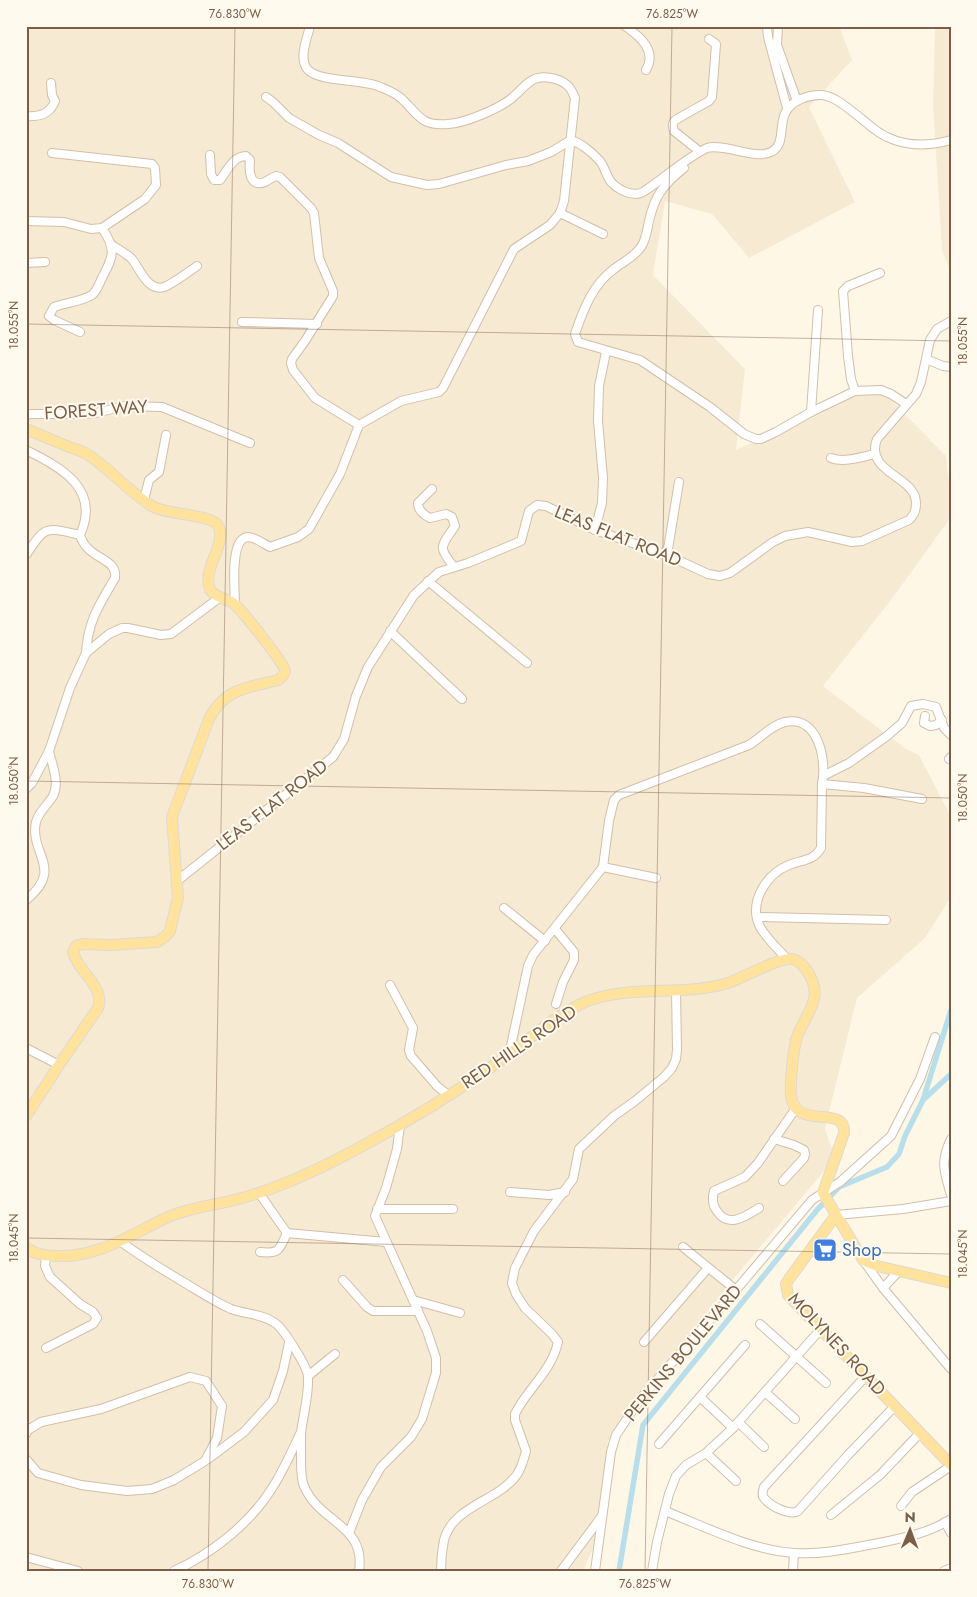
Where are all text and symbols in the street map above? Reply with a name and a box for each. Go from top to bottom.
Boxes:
text: 76.830°W [209,5,261,23]
text: 76.825°W [646,5,698,23]
text: 18.055°N [5,301,23,349]
text: 18.055°N [954,317,972,365]
street label: FOREST WAY [43,393,149,427]
street label: LEAS FLAT ROAD [551,499,685,573]
street label: LEAS FLAT ROAD [211,753,333,857]
text: 18.050°N [5,756,23,806]
text: 18.050°N [954,773,972,823]
street label: RED HILLS ROAD [456,999,582,1095]
text: 18.045°N [5,1214,23,1262]
text: 18.045°N [954,1230,972,1278]
supermarket icon: Shop [812,1237,838,1263]
place label: Shop [842,1237,881,1263]
street label: PERKINS BOULEVARD [618,1279,748,1427]
street label: MOLYNES ROAD [782,1287,892,1401]
north arrow [884,1504,934,1554]
text: N [904,1507,916,1527]
text: 76.830°W [182,1575,234,1593]
text: 76.825°W [619,1575,671,1593]

